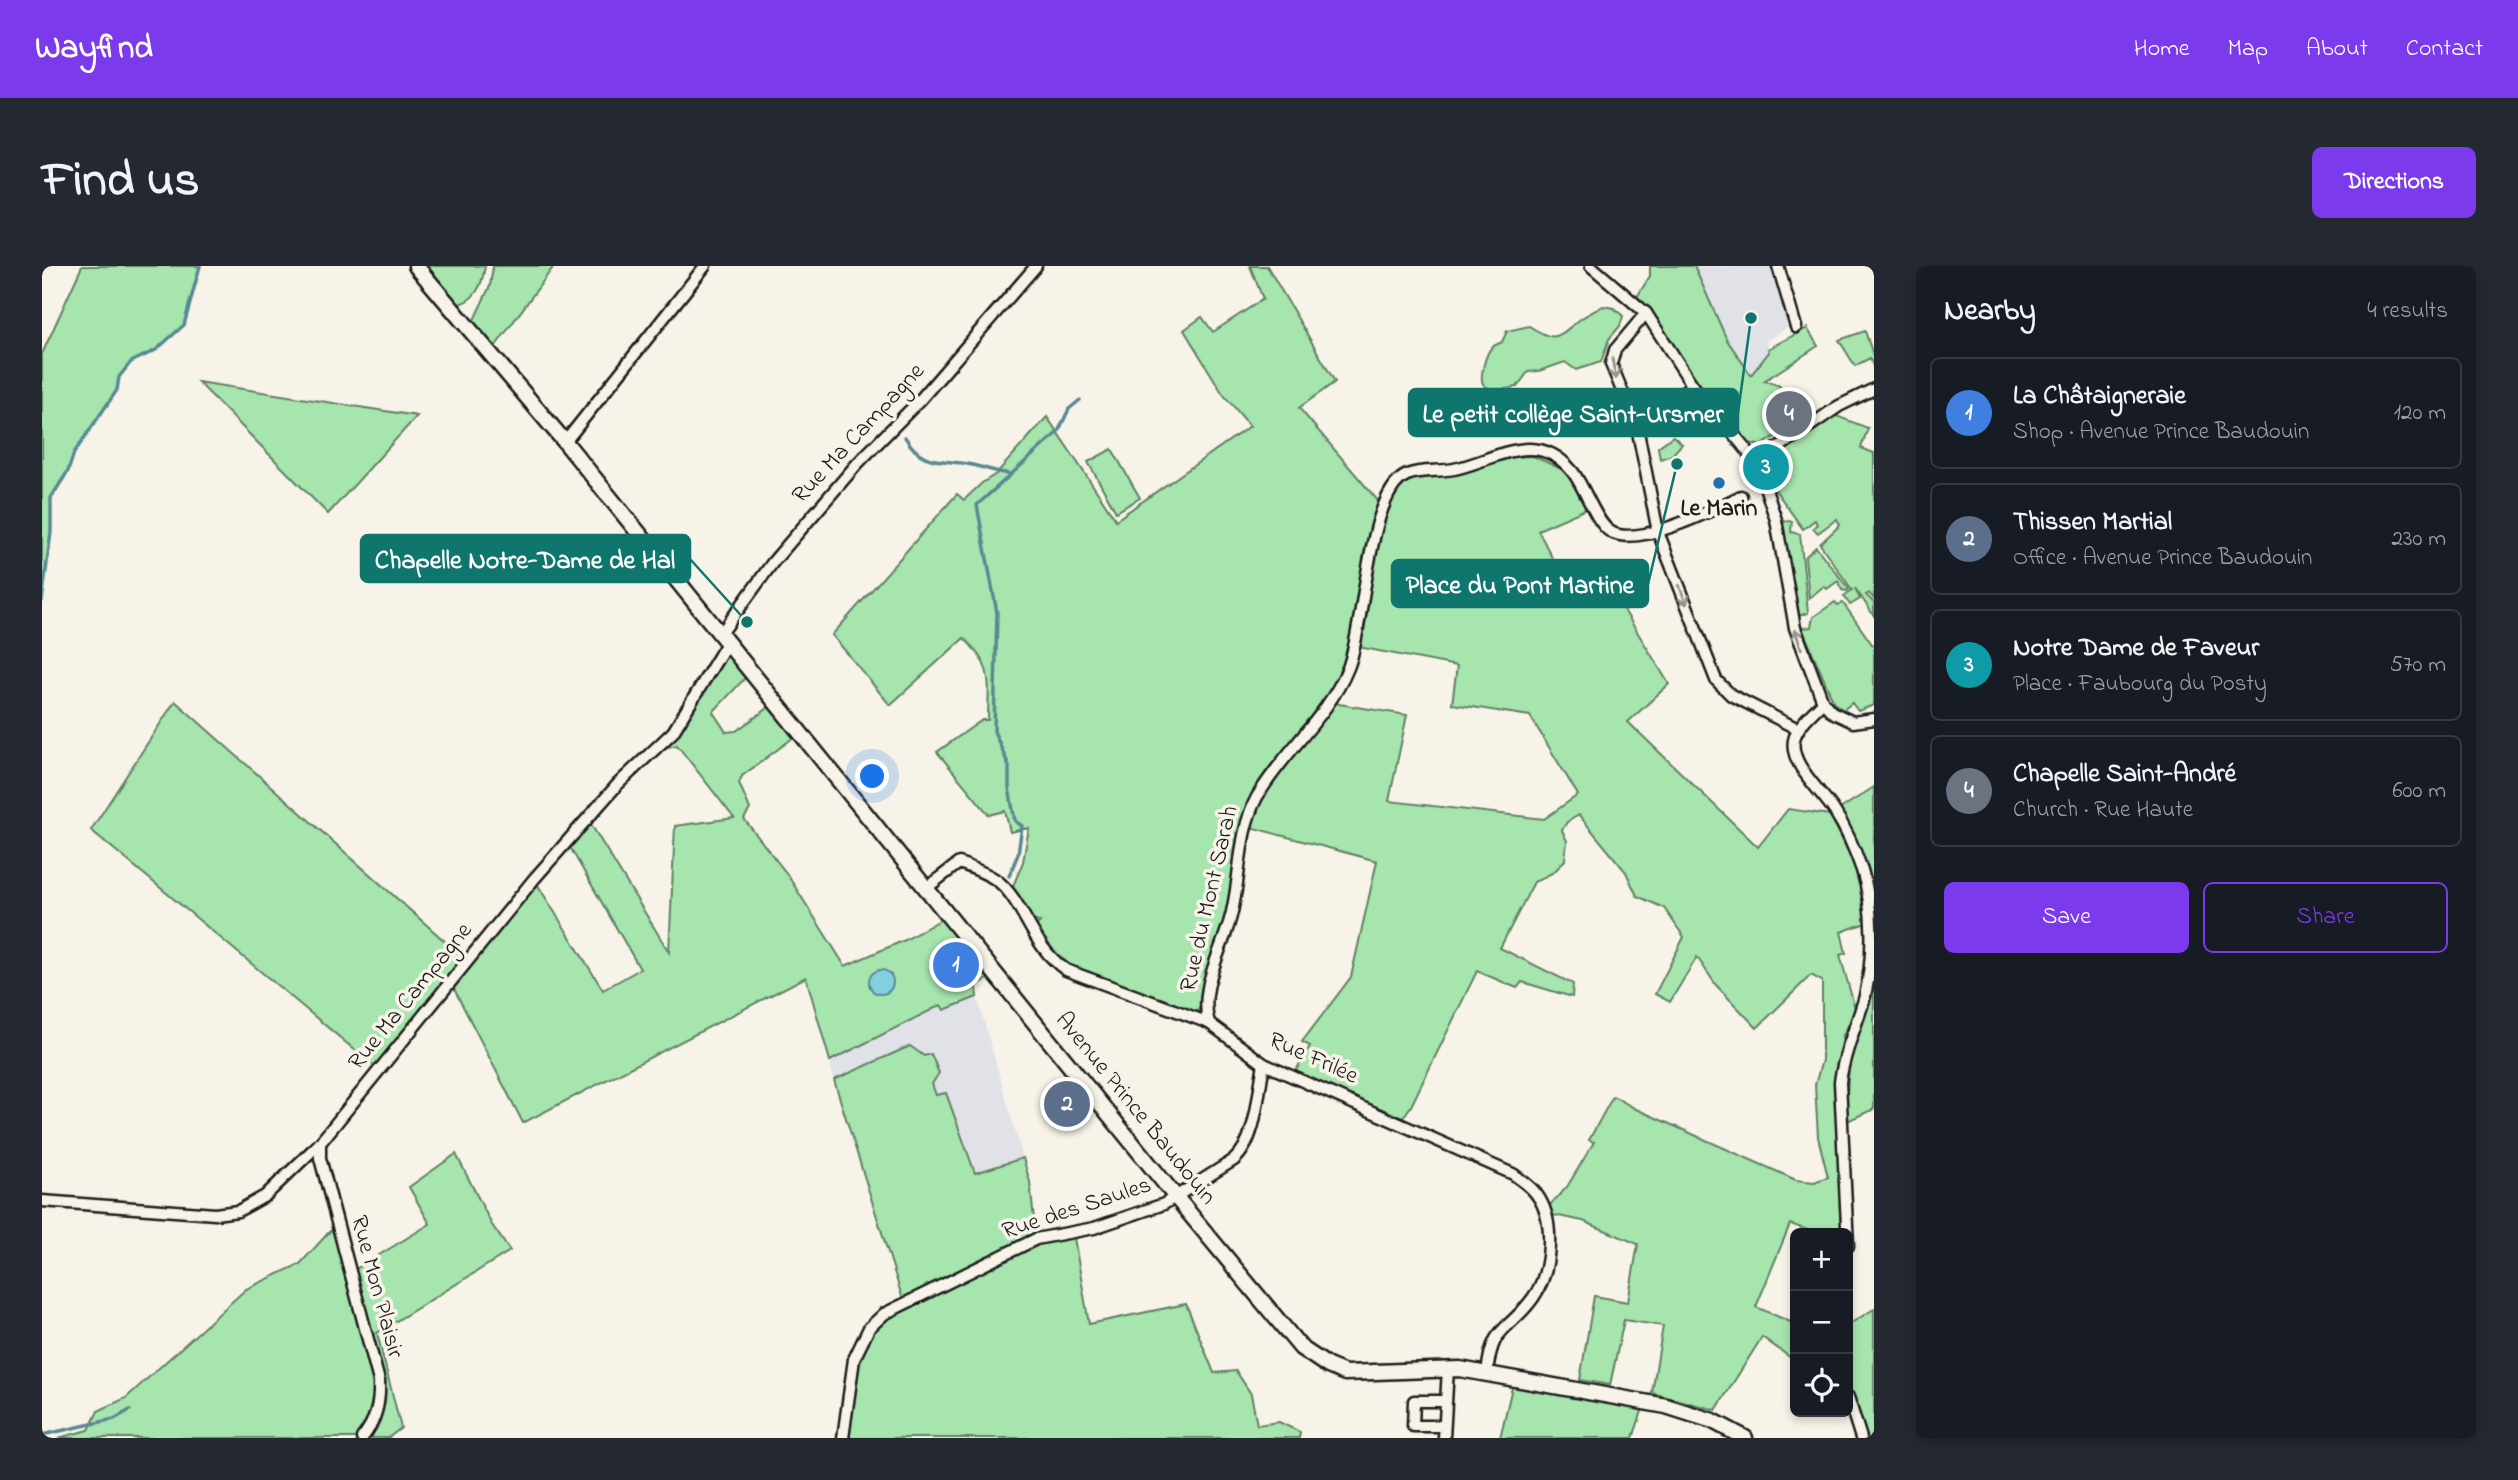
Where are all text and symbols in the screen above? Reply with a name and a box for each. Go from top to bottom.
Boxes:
text: Wayfind [35,25,153,73]
text: Home [2134,32,2190,67]
text: Map [2228,32,2268,67]
text: About [2306,32,2368,67]
text: Contact [2406,32,2483,67]
text: Find us [42,146,199,218]
button: Directions [2312,147,2476,218]
text: Nearby [1944,290,2036,334]
text: 4 results [2367,295,2448,328]
street label: Rue Ma Campagne [784,356,934,512]
one-way arrow [1608,357,1621,379]
text: La Châtaigneraie [2013,378,2186,416]
pin: 4 [1766,388,1812,440]
callout: Le petit collège Saint-Ursmer [1409,389,1738,436]
text: Le petit collège Saint-Ursmer [1422,397,1724,436]
text: 1 [1965,397,1973,430]
text: 120 m [2394,397,2446,430]
text: Shop · Avenue Prince Baudouin [2013,416,2309,449]
pin: 3 [1743,441,1789,493]
marker: Le Marin [1711,475,1727,491]
place label: Le Marin [1681,492,1758,527]
text: Thissen Martial [2013,504,2172,542]
text: 2 [1963,523,1975,556]
text: 230 m [2392,523,2446,556]
callout: Chapelle Notre-Dame de Hal [361,535,690,582]
text: Office · Avenue Prince Baudouin [2013,542,2312,575]
text: Chapelle Notre-Dame de Hal [375,543,675,581]
callout: Place du Pont Martine [1392,560,1648,607]
text: Place du Pont Martine [1406,568,1636,606]
one-way arrow [1678,584,1690,606]
one-way arrow [1791,628,1803,650]
text: Notre Dame de Faveur [2013,630,2259,668]
text: 3 [1964,649,1974,682]
text: 570 m [2390,649,2446,682]
text: Place · Faubourg du Posty [2013,668,2267,701]
text: Chapelle Saint-André [2013,756,2236,794]
your location [855,759,889,793]
text: 4 [1964,775,1974,808]
text: 600 m [2392,775,2446,808]
text: Church · Rue Haute [2013,794,2193,827]
street label: Rue du Mont Sarah [1172,803,1248,995]
button: Save [1944,882,2189,953]
button: Share [2203,882,2448,953]
street label: Rue Ma Campagne [340,915,482,1078]
pin: 1 [933,939,979,991]
street label: Avenue Prince Baudouin [1046,1005,1224,1213]
street label: Rue Frilée [1263,1024,1364,1094]
pin: 2 [1044,1078,1090,1130]
street label: Rue des Saules [998,1168,1156,1250]
street label: Rue Mon Plaisir [340,1212,412,1363]
map controls [1790,1228,1853,1417]
button: + [1790,1228,1853,1291]
button: − [1790,1291,1853,1354]
button: locate [1790,1354,1853,1417]

